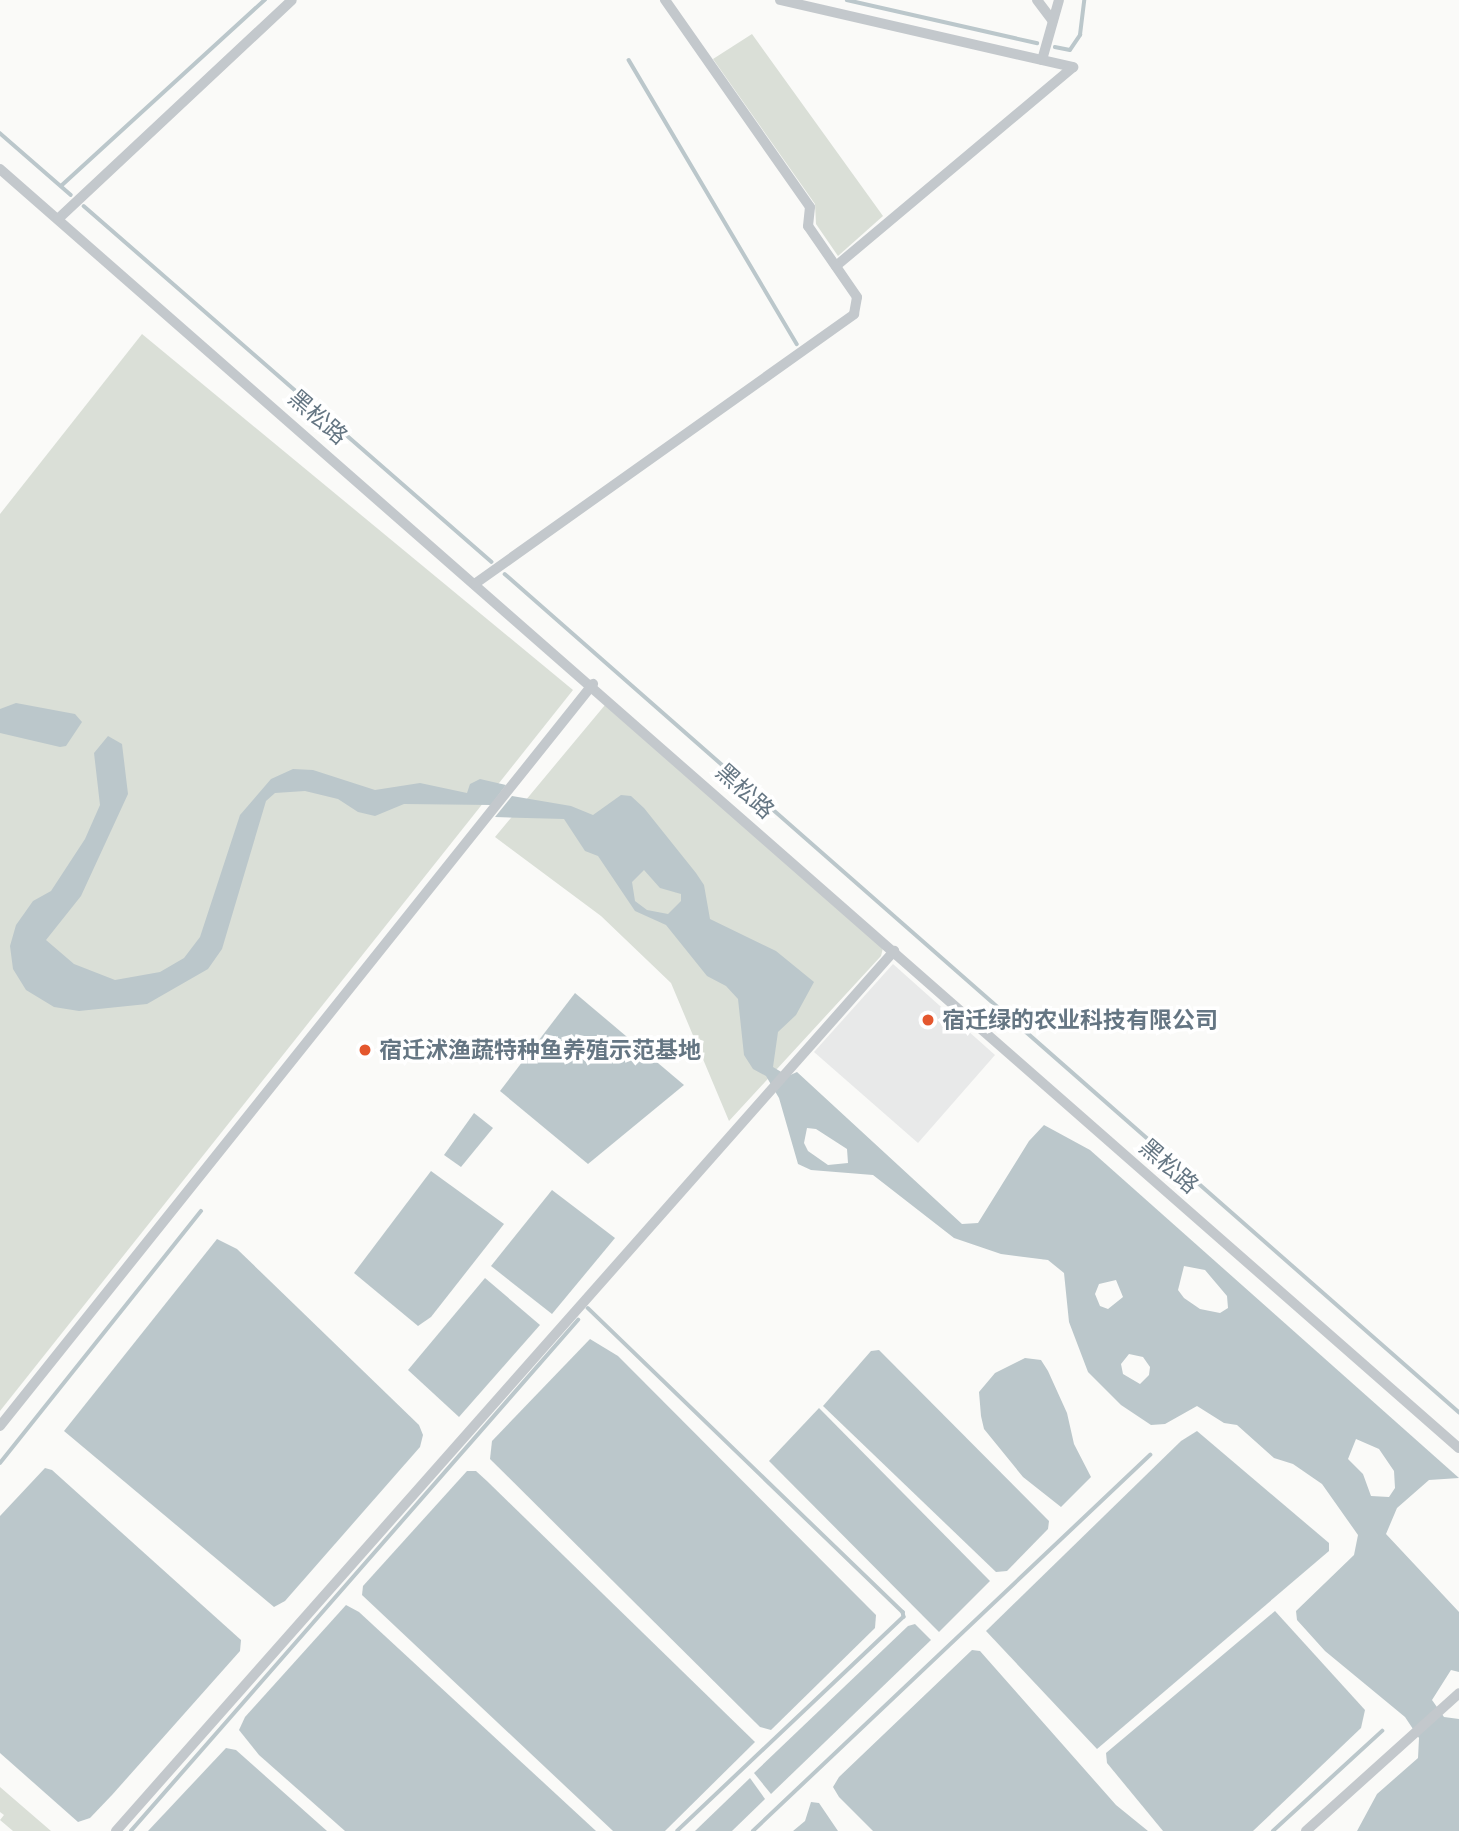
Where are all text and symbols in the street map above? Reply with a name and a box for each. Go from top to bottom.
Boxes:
street label: 黑松路 [283,384,353,450]
street label: 黑松路 [710,758,780,824]
place label: 宿迁绿的农业科技有限公司 [942,1006,1218,1034]
marker: 宿迁绿的农业科技有限公司 [920,1012,936,1028]
place label: 宿迁沭渔蔬特种鱼养殖示范基地 [379,1036,701,1064]
marker: 宿迁沭渔蔬特种鱼养殖示范基地 [357,1042,373,1058]
street label: 黑松路 [1134,1133,1204,1199]

